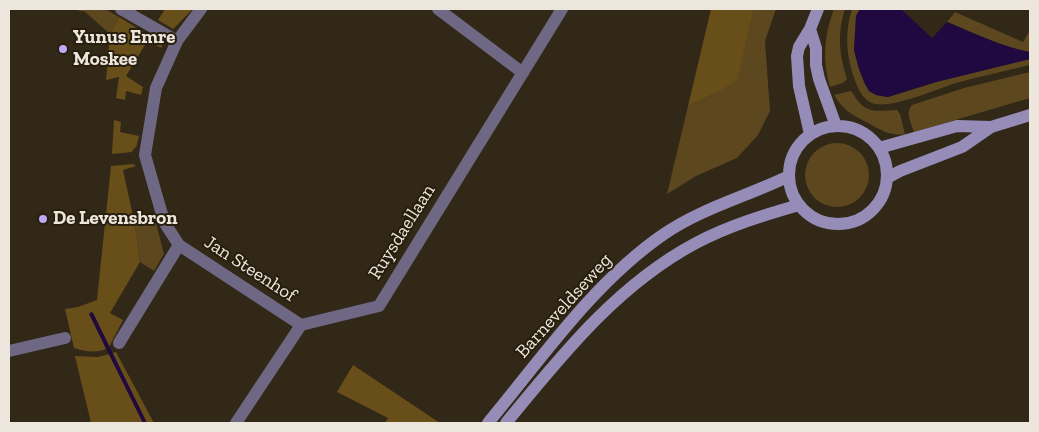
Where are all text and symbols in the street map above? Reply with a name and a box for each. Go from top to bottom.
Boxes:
place label: Yunus Emre Moskee [73,27,176,71]
marker: Yunus Emre Moskee [57,43,69,55]
street label: Ruysdaellaan [364,180,440,284]
place label: De Levensbron [53,208,177,230]
marker: De Levensbron [37,213,49,225]
street label: Jan Steenhof [200,231,300,307]
street label: Barneveldseweg [511,249,617,363]

